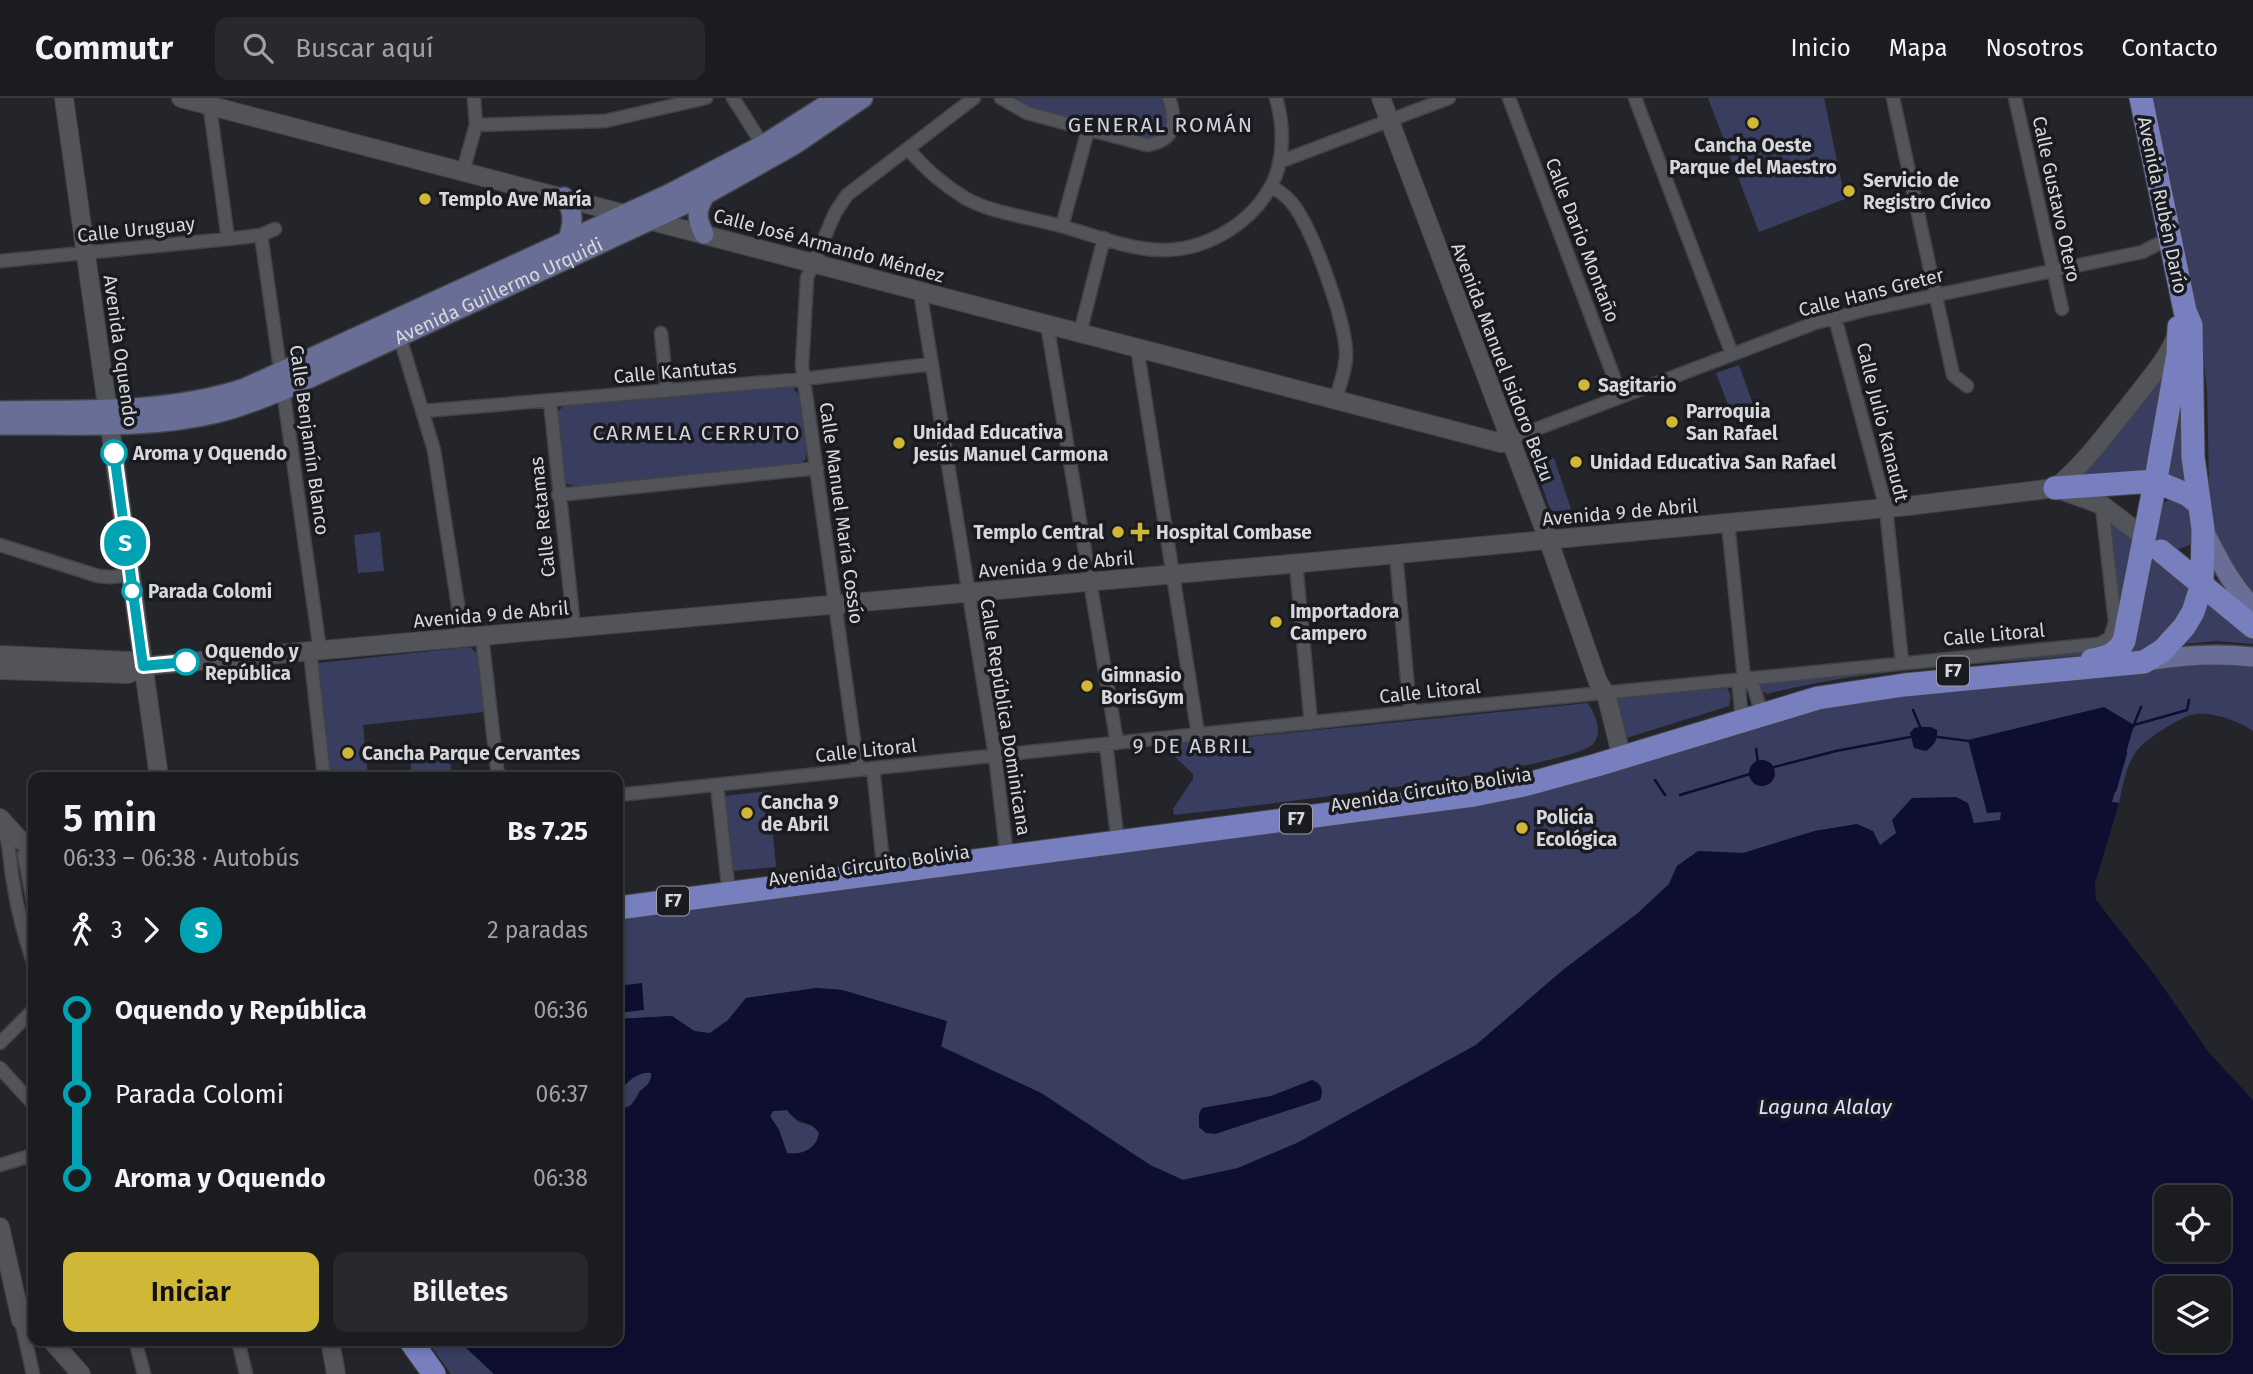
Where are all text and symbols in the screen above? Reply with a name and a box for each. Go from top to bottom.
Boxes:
search box [215,17,705,80]
text: Commutr [35,28,173,68]
icon: search [239,29,277,67]
text: Buscar aquí [295,33,434,64]
text: Inicio [1791,34,1851,62]
text: Mapa [1889,34,1948,62]
text: Nosotros [1986,34,2084,62]
text: Contacto [2122,34,2218,62]
district label: GENERAL ROMÁN [1068,112,1254,138]
street label: Calle Gustavo Otero [2028,114,2085,284]
marker: Cancha Oeste Parque del Maestro [1745,115,1761,131]
street label: Avenida Rubén Darío [2133,115,2193,296]
place label: Cancha Oeste Parque del Maestro [1669,134,1837,179]
street label: Calle Dario Montaño [1541,155,1625,326]
place label: Servicio de Registro Cívico [1863,169,1991,214]
marker: Servicio de Registro Cívico [1841,183,1857,199]
place label: Templo Ave María [439,188,592,211]
marker: Templo Ave María [417,191,433,207]
street label: Calle José Armando Méndez [711,204,947,287]
street label: Calle Uruguay [76,212,197,247]
street label: Avenida Guillermo Urquidi [391,233,607,349]
street label: Avenida Manuel Isidoro Belzu [1446,239,1559,485]
street label: Calle Hans Greter [1796,263,1947,322]
street label: Avenida Oquendo [98,274,143,429]
street label: Calle Julio Kanaudt [1852,340,1913,504]
street label: Calle Benjamín Blanco [285,343,334,537]
street label: Calle Kantutas [613,355,738,388]
place label: Sagitario [1598,374,1677,397]
marker: Sagitario [1576,377,1592,393]
place label: Parroquia San Rafael [1686,400,1778,445]
street label: Calle Manuel María Cossío [815,401,868,626]
marker: Parroquia San Rafael [1664,414,1680,430]
district label: CARMELA CERRUTO [593,420,801,446]
place label: Unidad Educativa Jesús Manuel Carmona [912,421,1108,466]
marker: Unidad Educativa Jesús Manuel Carmona [891,435,907,451]
marker: Aroma y Oquendo [101,440,127,466]
place label: Aroma y Oquendo [132,442,287,465]
place label: Unidad Educativa San Rafael [1590,451,1836,474]
marker: Unidad Educativa San Rafael [1568,454,1584,470]
street label: Calle Retamas [525,455,560,578]
street label: Avenida 9 de Abril [1541,494,1699,531]
line badge: S [102,520,148,566]
place label: Templo Central [974,521,1104,544]
place label: Hospital Combase [1156,521,1312,544]
marker: Hospital Combase [1130,522,1150,542]
marker: Templo Central [1110,524,1126,540]
text: S [118,529,132,557]
street label: Avenida 9 de Abril [977,546,1135,583]
place label: Parada Colomi [148,580,272,603]
marker: Parada Colomi [122,581,142,601]
street label: Avenida 9 de Abril [412,596,570,633]
street label: Calle República Dominicana [975,597,1036,837]
place label: Importadora Campero [1290,600,1399,645]
marker: Importadora Campero [1268,614,1284,630]
street label: Calle Litoral [1942,619,2046,650]
place label: Oquendo y República [205,640,299,685]
marker: Oquendo y República [173,649,199,675]
road number: F7 [1937,656,1969,686]
place label: Gimnasio BorisGym [1101,664,1184,709]
street label: Calle Litoral [1378,675,1482,708]
marker: Gimnasio BorisGym [1079,678,1095,694]
district label: 9 DE ABRIL [1132,733,1254,759]
street label: Calle Litoral [814,734,918,767]
place label: Cancha Parque Cervantes [362,742,580,765]
marker: Cancha Parque Cervantes [340,745,356,761]
street label: Avenida Circuito Bolivia [1329,762,1533,817]
place label: Cancha 9 de Abril [761,791,839,836]
text: 5 min [63,795,157,841]
road number: F7 [1280,804,1312,834]
marker: Cancha 9 de Abril [739,805,755,821]
place label: Policía Ecológica [1536,806,1617,851]
text: Bs 7.25 [507,816,588,847]
marker: Policía Ecológica [1514,820,1530,836]
street label: Avenida Circuito Bolivia [767,840,971,891]
text: 06:33 – 06:38 · Autobús [63,844,299,872]
road number: F7 [657,886,689,916]
icon: walk [63,911,101,949]
icon: forward [132,911,170,949]
text: 3 [111,916,122,944]
text: S [194,916,208,944]
text: 2 paradas [487,916,588,944]
text: Oquendo y República [115,995,367,1026]
text: 06:36 [533,996,588,1024]
text: Parada Colomi [115,1079,284,1110]
text: 06:37 [536,1080,588,1108]
water label: Laguna Alalay [1758,1094,1892,1120]
text: Aroma y Oquendo [115,1163,326,1194]
text: 06:38 [533,1164,588,1192]
map controls [2154,1185,2231,1353]
button: locate [2154,1185,2231,1262]
button: Iniciar [63,1252,319,1332]
button: Billetes [333,1252,588,1332]
button: layers [2154,1276,2231,1353]

